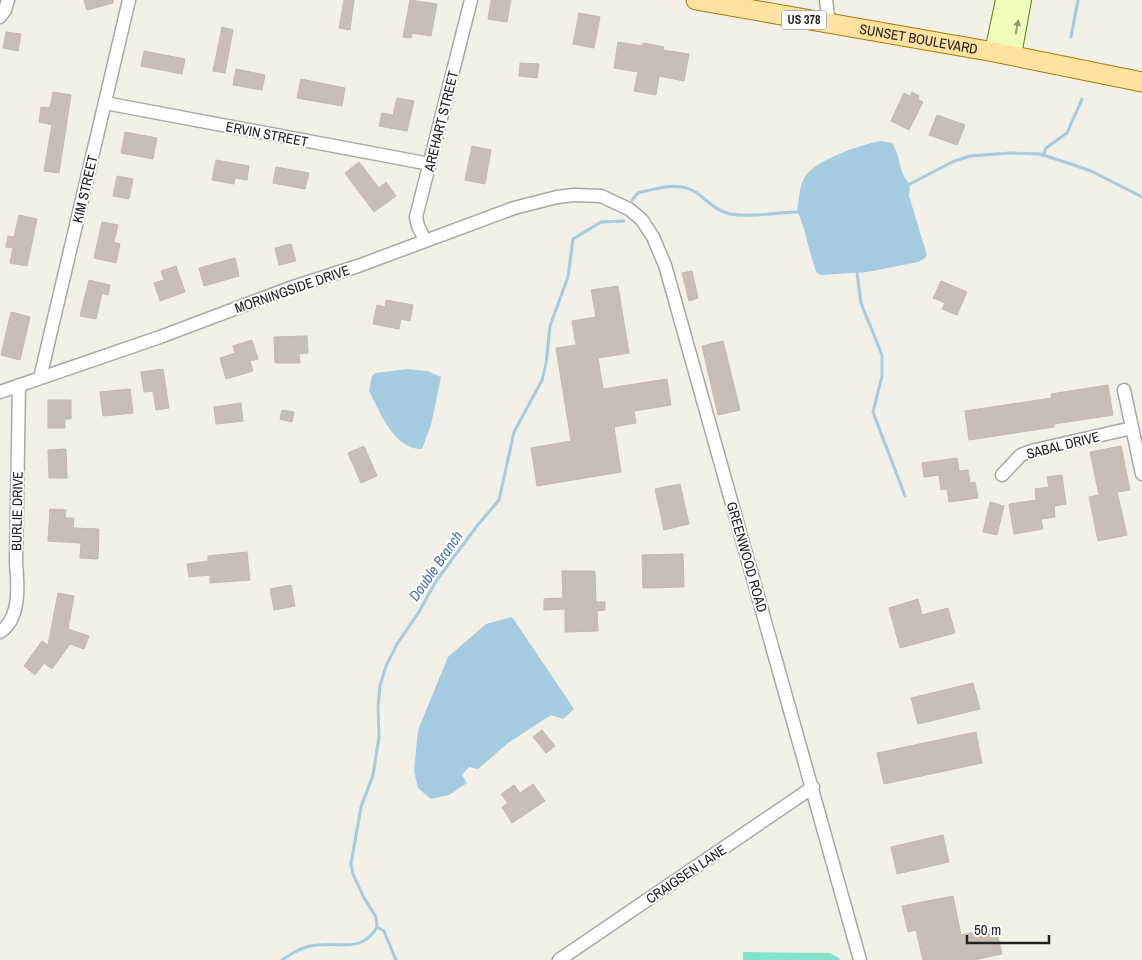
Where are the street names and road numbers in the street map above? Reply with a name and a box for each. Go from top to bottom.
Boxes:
road number: US 378 [782,10,826,30]
street label: SUNSET BOULEVARD [858,20,979,58]
street label: AREHART STREET [420,69,462,174]
street label: ERVIN STREET [224,117,310,151]
street label: KIM STREET [68,153,102,225]
street label: MORNINGSIDE DRIVE [232,261,352,317]
street label: SABAL DRIVE [1024,427,1102,463]
street label: BURLIE DRIVE [7,471,27,551]
street label: GREENWOOD ROAD [723,500,771,614]
street label: CRAIGSEN LANE [642,840,730,908]

